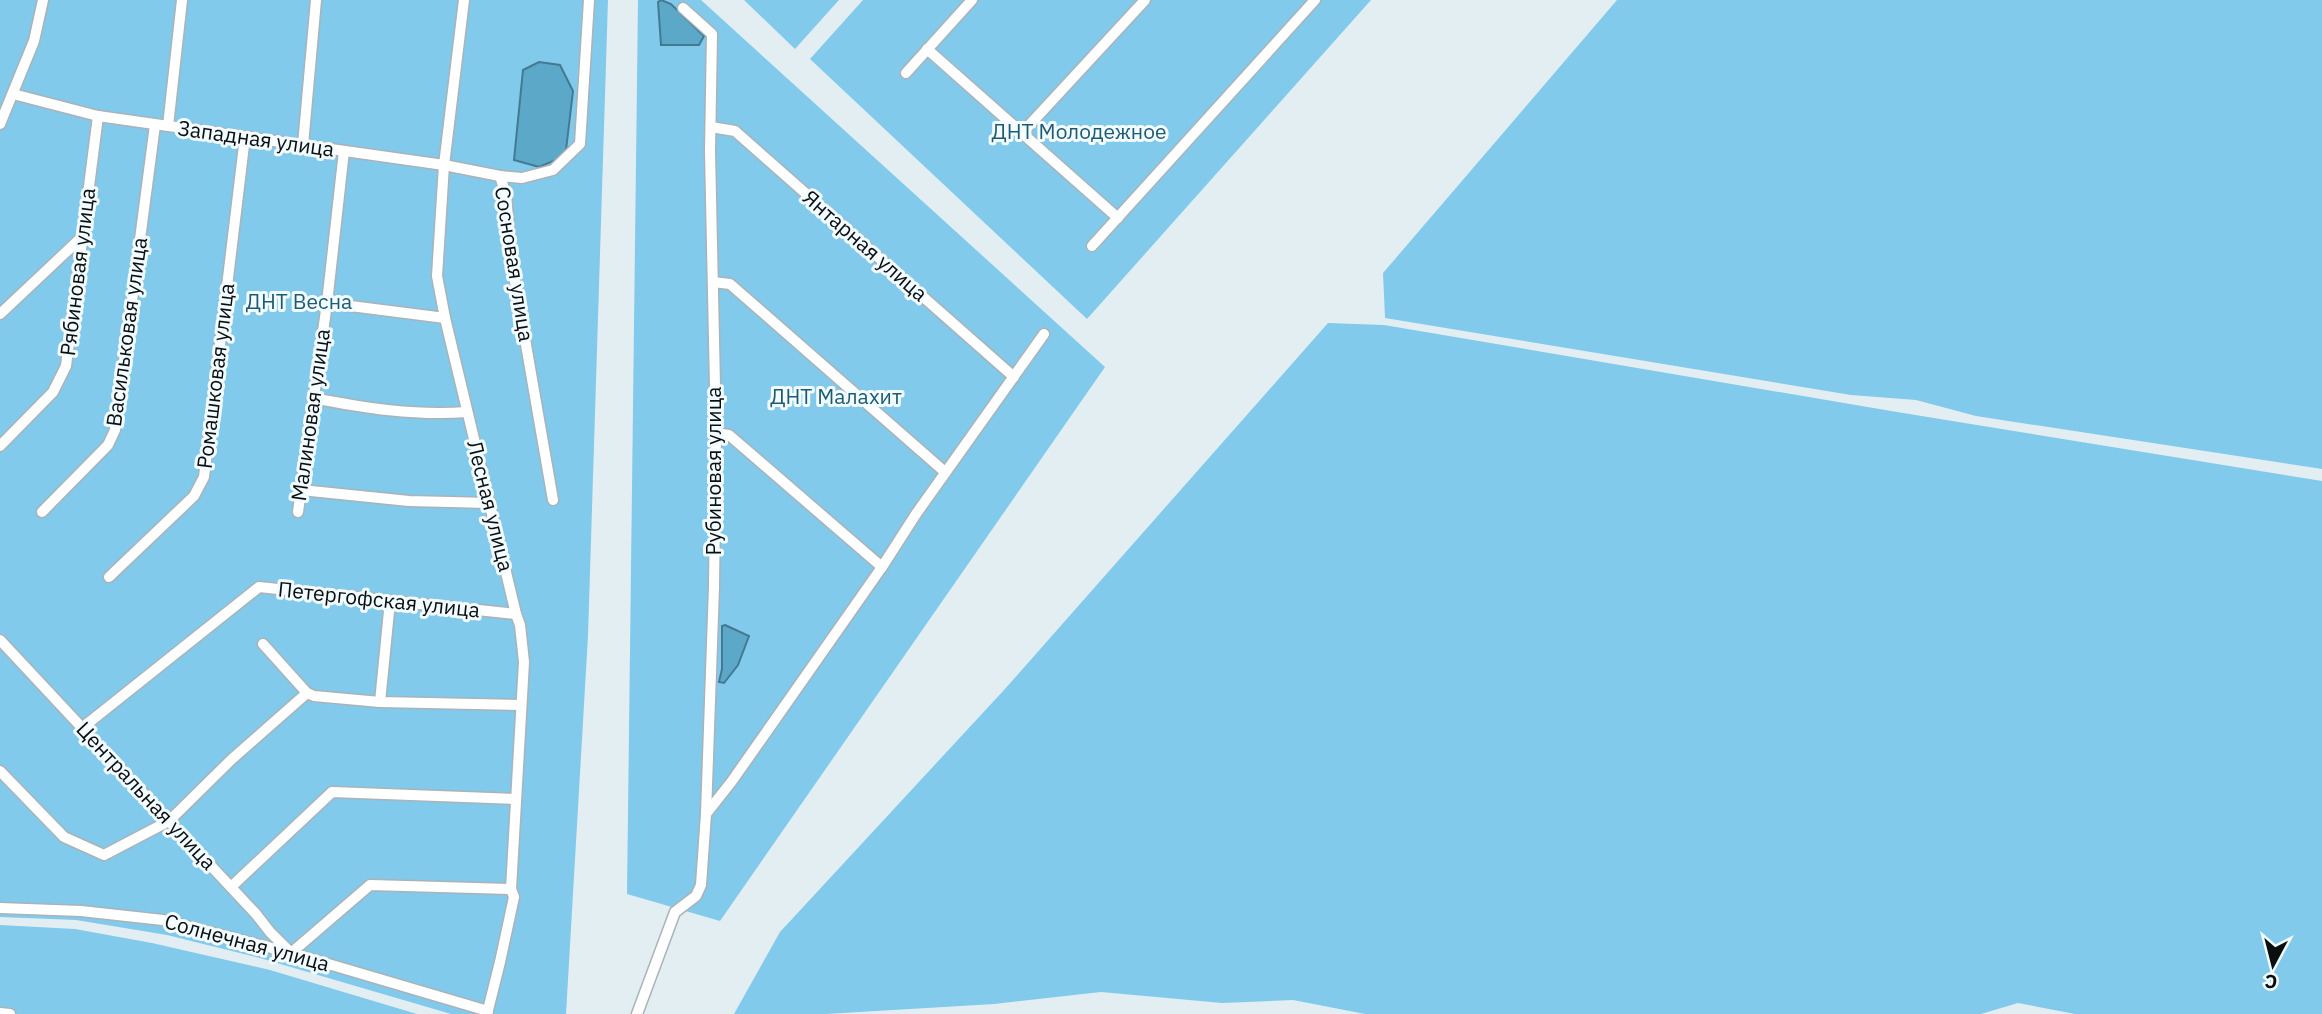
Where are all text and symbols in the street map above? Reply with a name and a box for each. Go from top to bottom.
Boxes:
street label: Западная улица [176,113,336,163]
park label: ДНТ Молодежное [992,117,1166,145]
street label: Янтарная улица [797,183,934,307]
street label: Сосновая улица [489,184,541,343]
street label: Рябиновая улица [53,186,101,358]
street label: Васильковая улица [99,235,153,428]
street label: Ромашковая улица [190,281,240,470]
park label: ДНТ Весна [246,287,352,315]
street label: Малиновая улица [284,327,336,503]
park label: ДНТ Малахит [770,382,902,410]
street label: Рубиновая улица [699,386,727,556]
street label: Лесная улица [461,437,521,574]
street label: Петергофская улица [277,574,481,624]
street label: Центральная улица [71,715,223,876]
street label: Солнечная улица [162,907,333,978]
north arrow [2238,930,2308,1000]
text: С [2263,969,2279,995]

